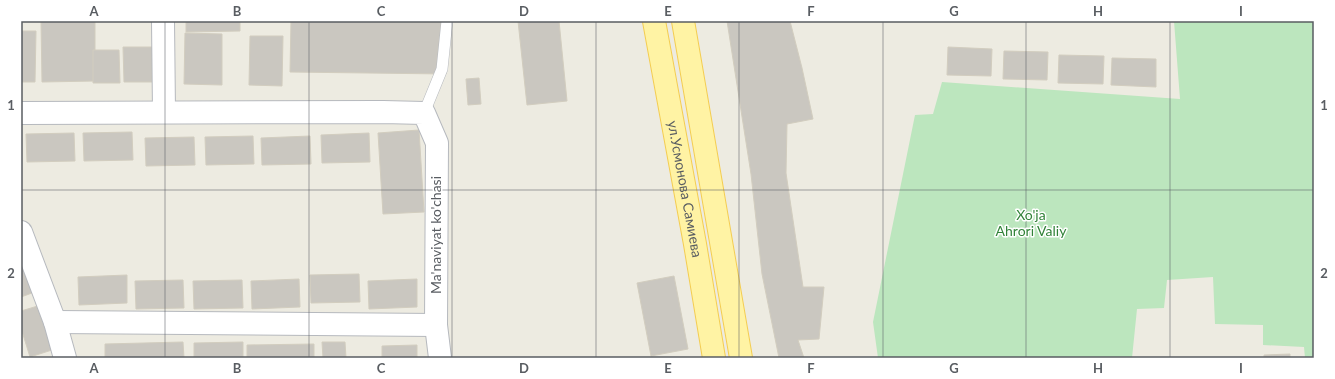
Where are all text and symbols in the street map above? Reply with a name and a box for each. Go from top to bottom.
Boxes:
text: A [88,3,99,19]
text: B [233,3,242,19]
text: C [377,3,386,19]
text: D [519,3,529,19]
text: E [664,3,672,19]
text: F [807,3,815,19]
text: G [949,3,959,19]
text: H [1093,3,1103,19]
text: I [1239,3,1243,19]
text: 1 [7,97,15,113]
text: 1 [1320,97,1328,113]
street label: ул.Усмонова Самиева [665,119,706,259]
street label: Ma'naviyat ko'chasi [427,176,444,294]
park label: Xo'ja Ahrori Valiy [996,206,1067,239]
text: 2 [7,265,15,281]
text: 2 [1320,265,1328,281]
text: A [88,360,99,376]
text: B [233,360,242,376]
text: C [377,360,386,376]
text: D [519,360,529,376]
text: E [664,360,672,376]
text: F [807,360,815,376]
text: G [949,360,959,376]
text: H [1093,360,1103,376]
text: I [1239,360,1243,376]

